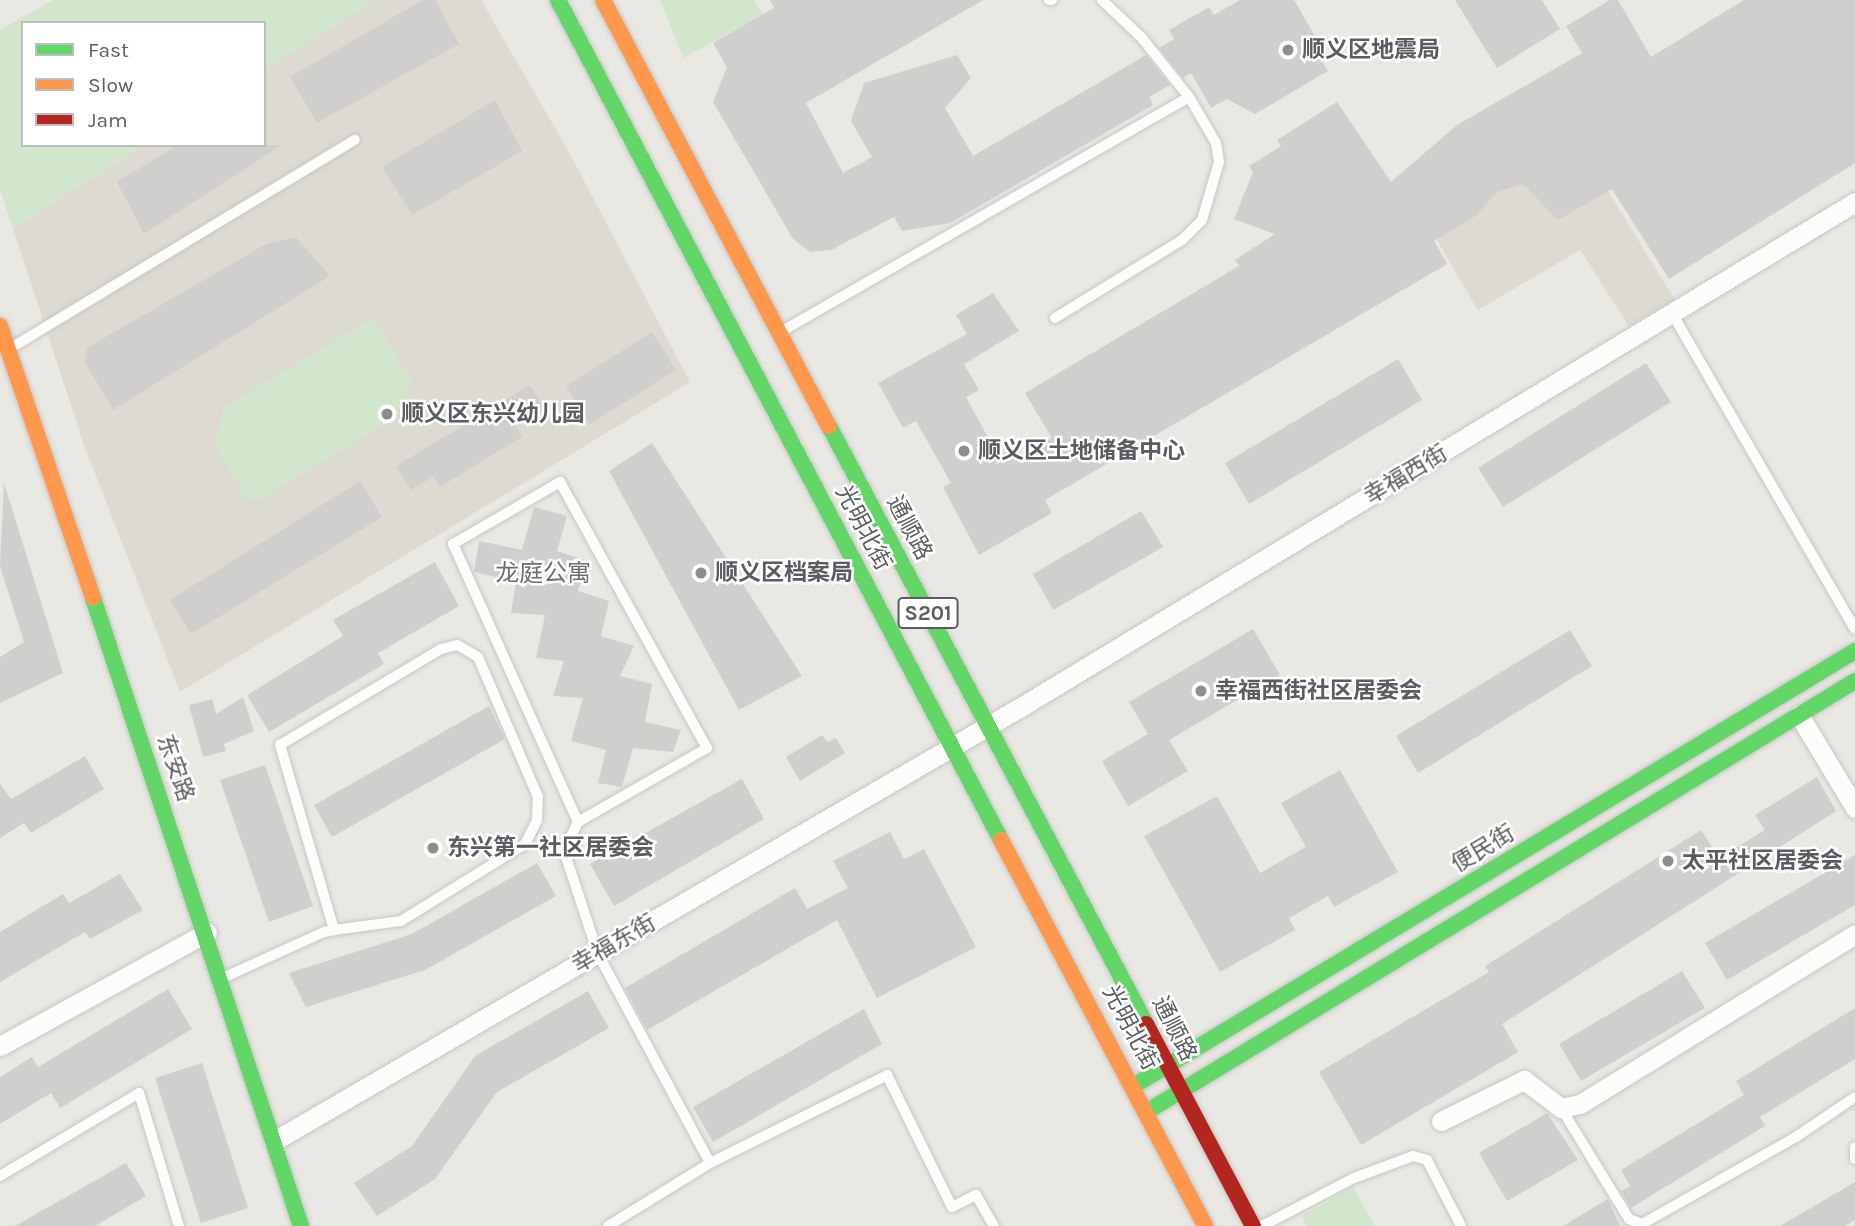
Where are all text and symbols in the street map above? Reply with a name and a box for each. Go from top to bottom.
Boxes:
legend [21,21,266,147]
place label: 顺义区地震局 [1302,36,1440,64]
text: Fast [88,38,129,62]
marker: 顺义区地震局 [1280,42,1296,58]
text: Slow [88,73,133,97]
text: Jam [88,108,128,132]
place label: 顺义区东兴幼儿园 [401,400,585,428]
marker: 顺义区东兴幼儿园 [379,406,395,422]
place label: 顺义区土地储备中心 [978,437,1185,465]
street label: 幸福西街 [1359,439,1453,511]
marker: 顺义区土地储备中心 [956,443,972,459]
street label: 光明北街 [829,481,897,575]
street label: 通顺路 [881,491,937,565]
place label: 顺义区档案局 [715,559,853,587]
district label: 龙庭公寓 [495,560,591,588]
marker: 顺义区档案局 [693,565,709,581]
road number: S201 [897,596,960,630]
place label: 幸福西街社区居委会 [1215,677,1422,705]
marker: 幸福西街社区居委会 [1193,683,1209,699]
street label: 东安路 [151,731,199,805]
street label: 便民街 [1446,819,1520,879]
place label: 东兴第一社区居委会 [447,834,654,862]
marker: 东兴第一社区居委会 [425,840,441,856]
place label: 太平社区居委会 [1682,847,1843,875]
marker: 太平社区居委会 [1660,853,1676,869]
street label: 幸福东街 [567,909,661,979]
street label: 光明北街 [1096,981,1164,1075]
street label: 通顺路 [1146,992,1202,1066]

